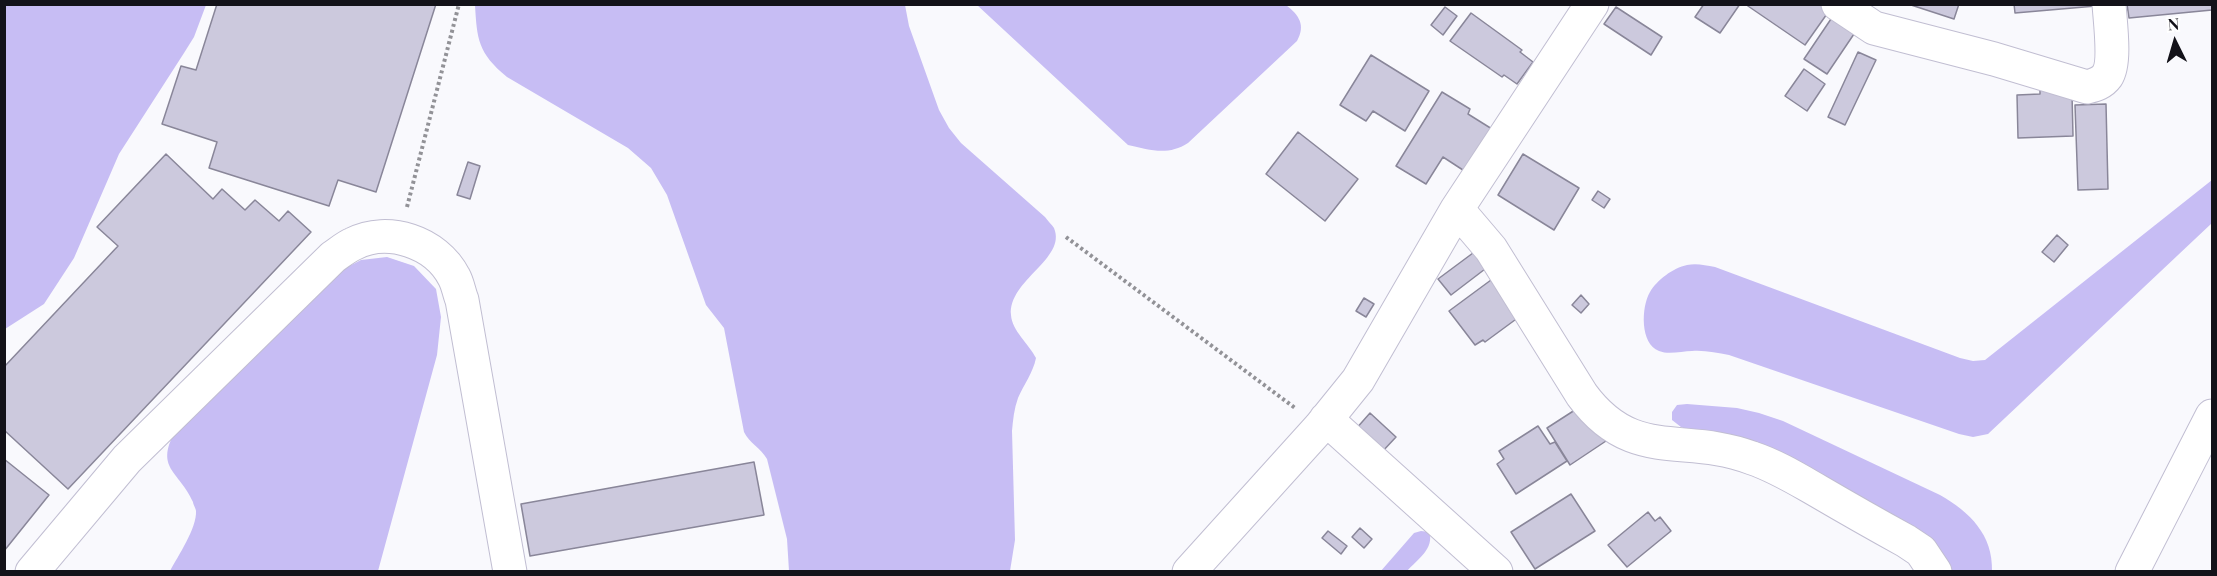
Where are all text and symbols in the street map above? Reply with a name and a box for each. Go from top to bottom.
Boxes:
north arrow [2145,12,2205,72]
text: N [2167,13,2180,35]

